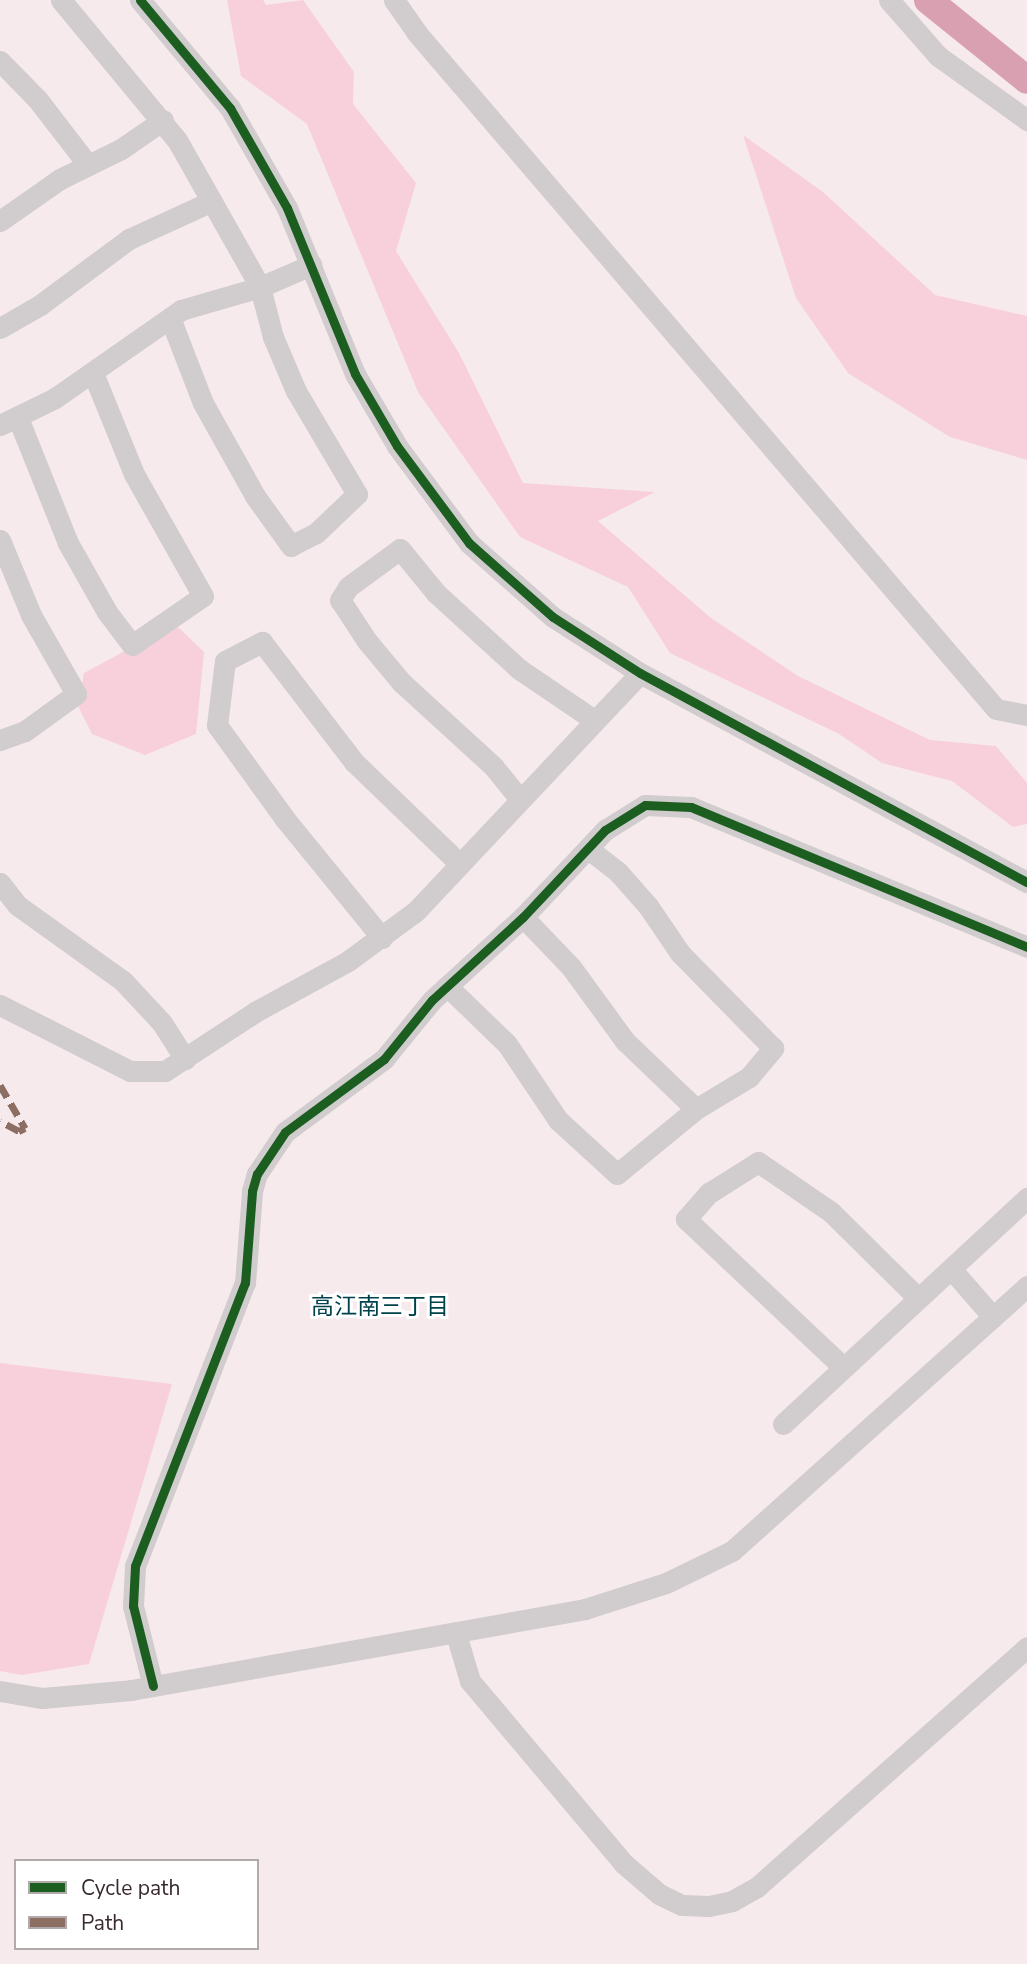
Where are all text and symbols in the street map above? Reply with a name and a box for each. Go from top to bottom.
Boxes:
district label: 高江南三丁目 [311,1293,449,1321]
legend [14,1859,259,1950]
text: Cycle path [81,1874,180,1902]
text: Path [81,1909,124,1937]

